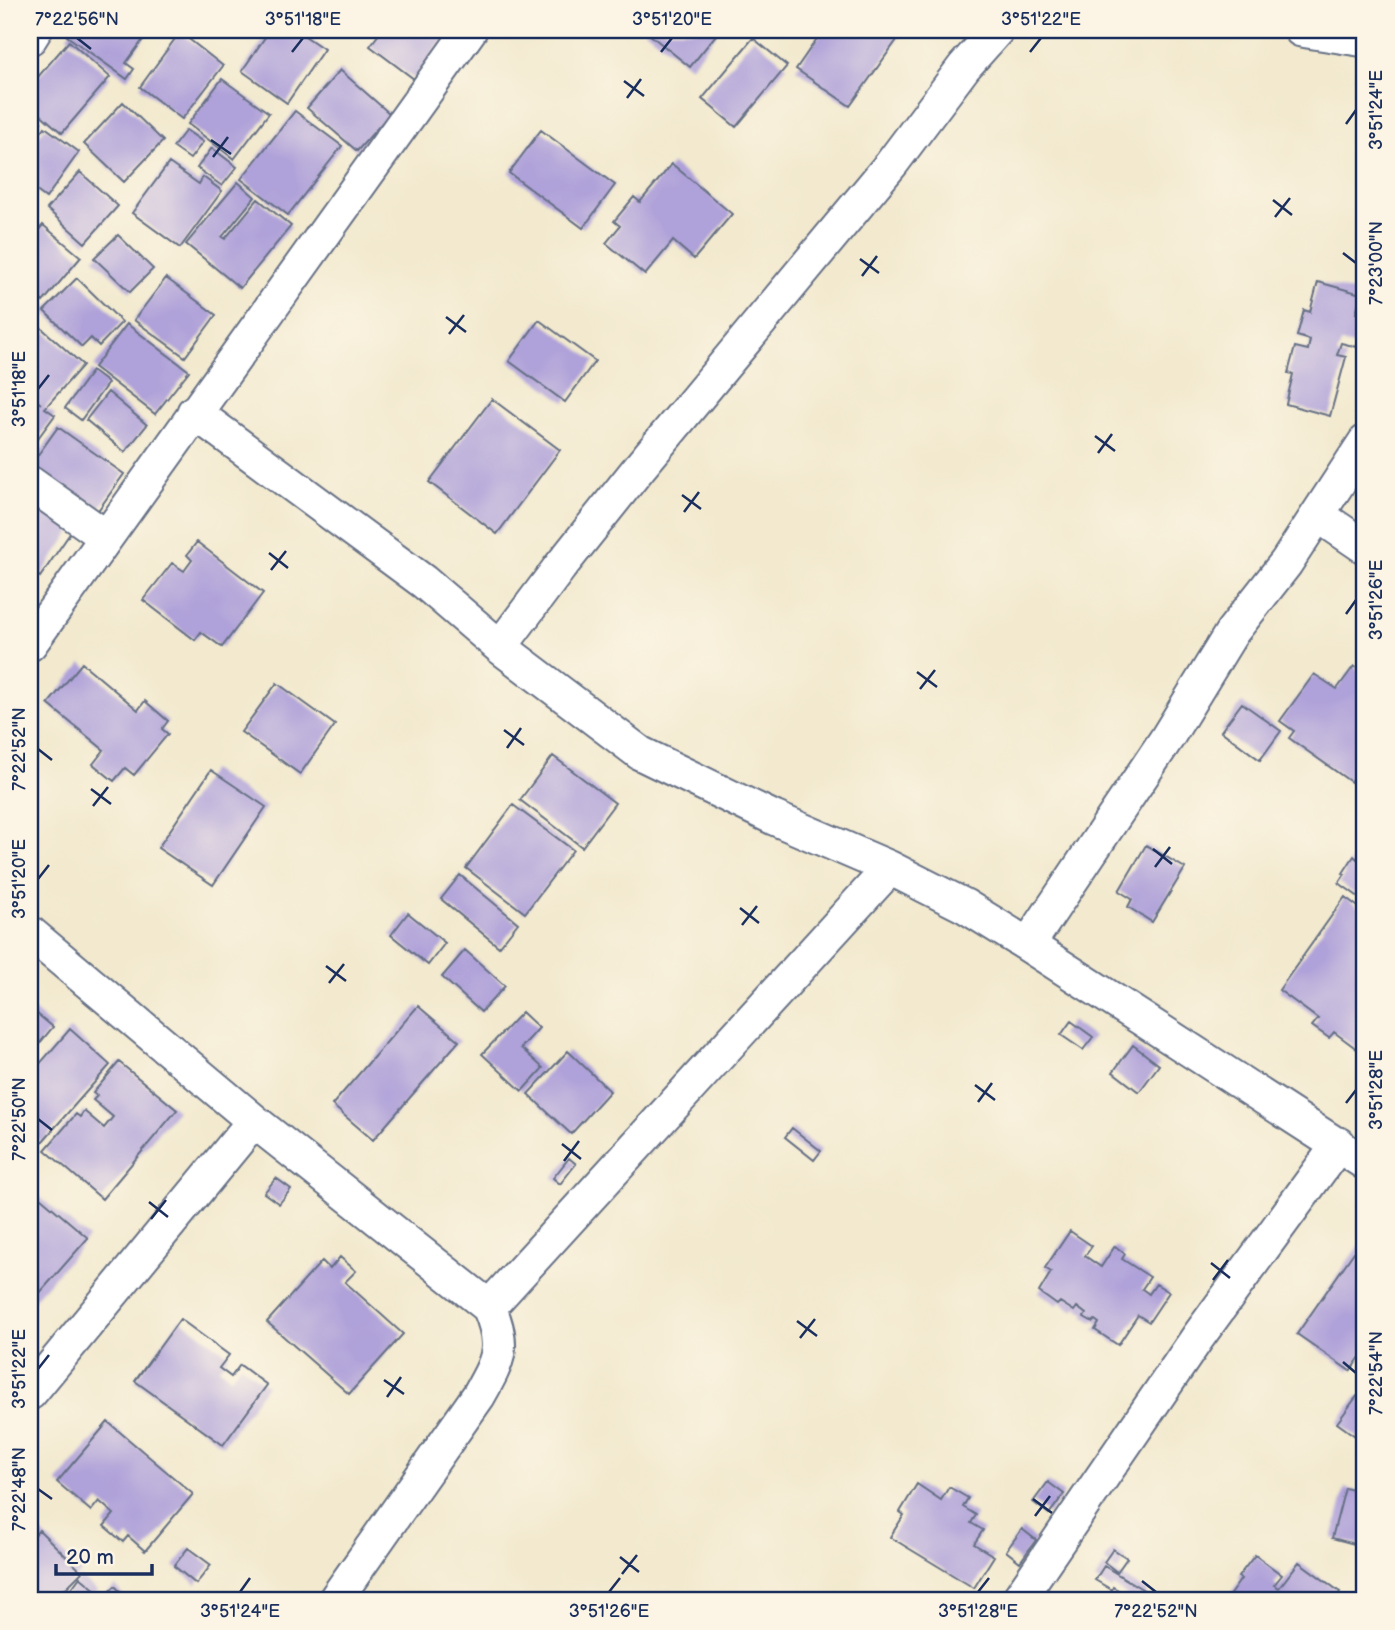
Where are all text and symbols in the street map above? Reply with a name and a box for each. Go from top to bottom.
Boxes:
text: 7°22'56"N [35,9,119,30]
text: 3°51'18"E [265,9,341,30]
text: 3°51'20"E [632,9,712,30]
text: 3°51'22"E [1001,9,1081,30]
text: 3°51'24"E [1366,70,1387,150]
text: 7°23'00"N [1366,221,1387,305]
text: 3°51'18"E [9,351,30,427]
text: 3°51'26"E [1366,560,1387,640]
text: 7°22'52"N [9,707,30,791]
text: 3°51'20"E [9,839,30,919]
text: 3°51'28"E [1366,1050,1387,1130]
text: 7°22'50"N [9,1077,30,1161]
text: 3°51'22"E [9,1329,30,1409]
text: 7°22'54"N [1366,1331,1387,1415]
text: 7°22'48"N [9,1447,30,1531]
scale bar [56,1532,152,1576]
text: 20 m [66,1545,114,1570]
text: 3°51'24"E [200,1601,280,1622]
text: 3°51'26"E [569,1601,649,1622]
text: 3°51'28"E [938,1601,1018,1622]
text: 7°22'52"N [1114,1601,1198,1622]

